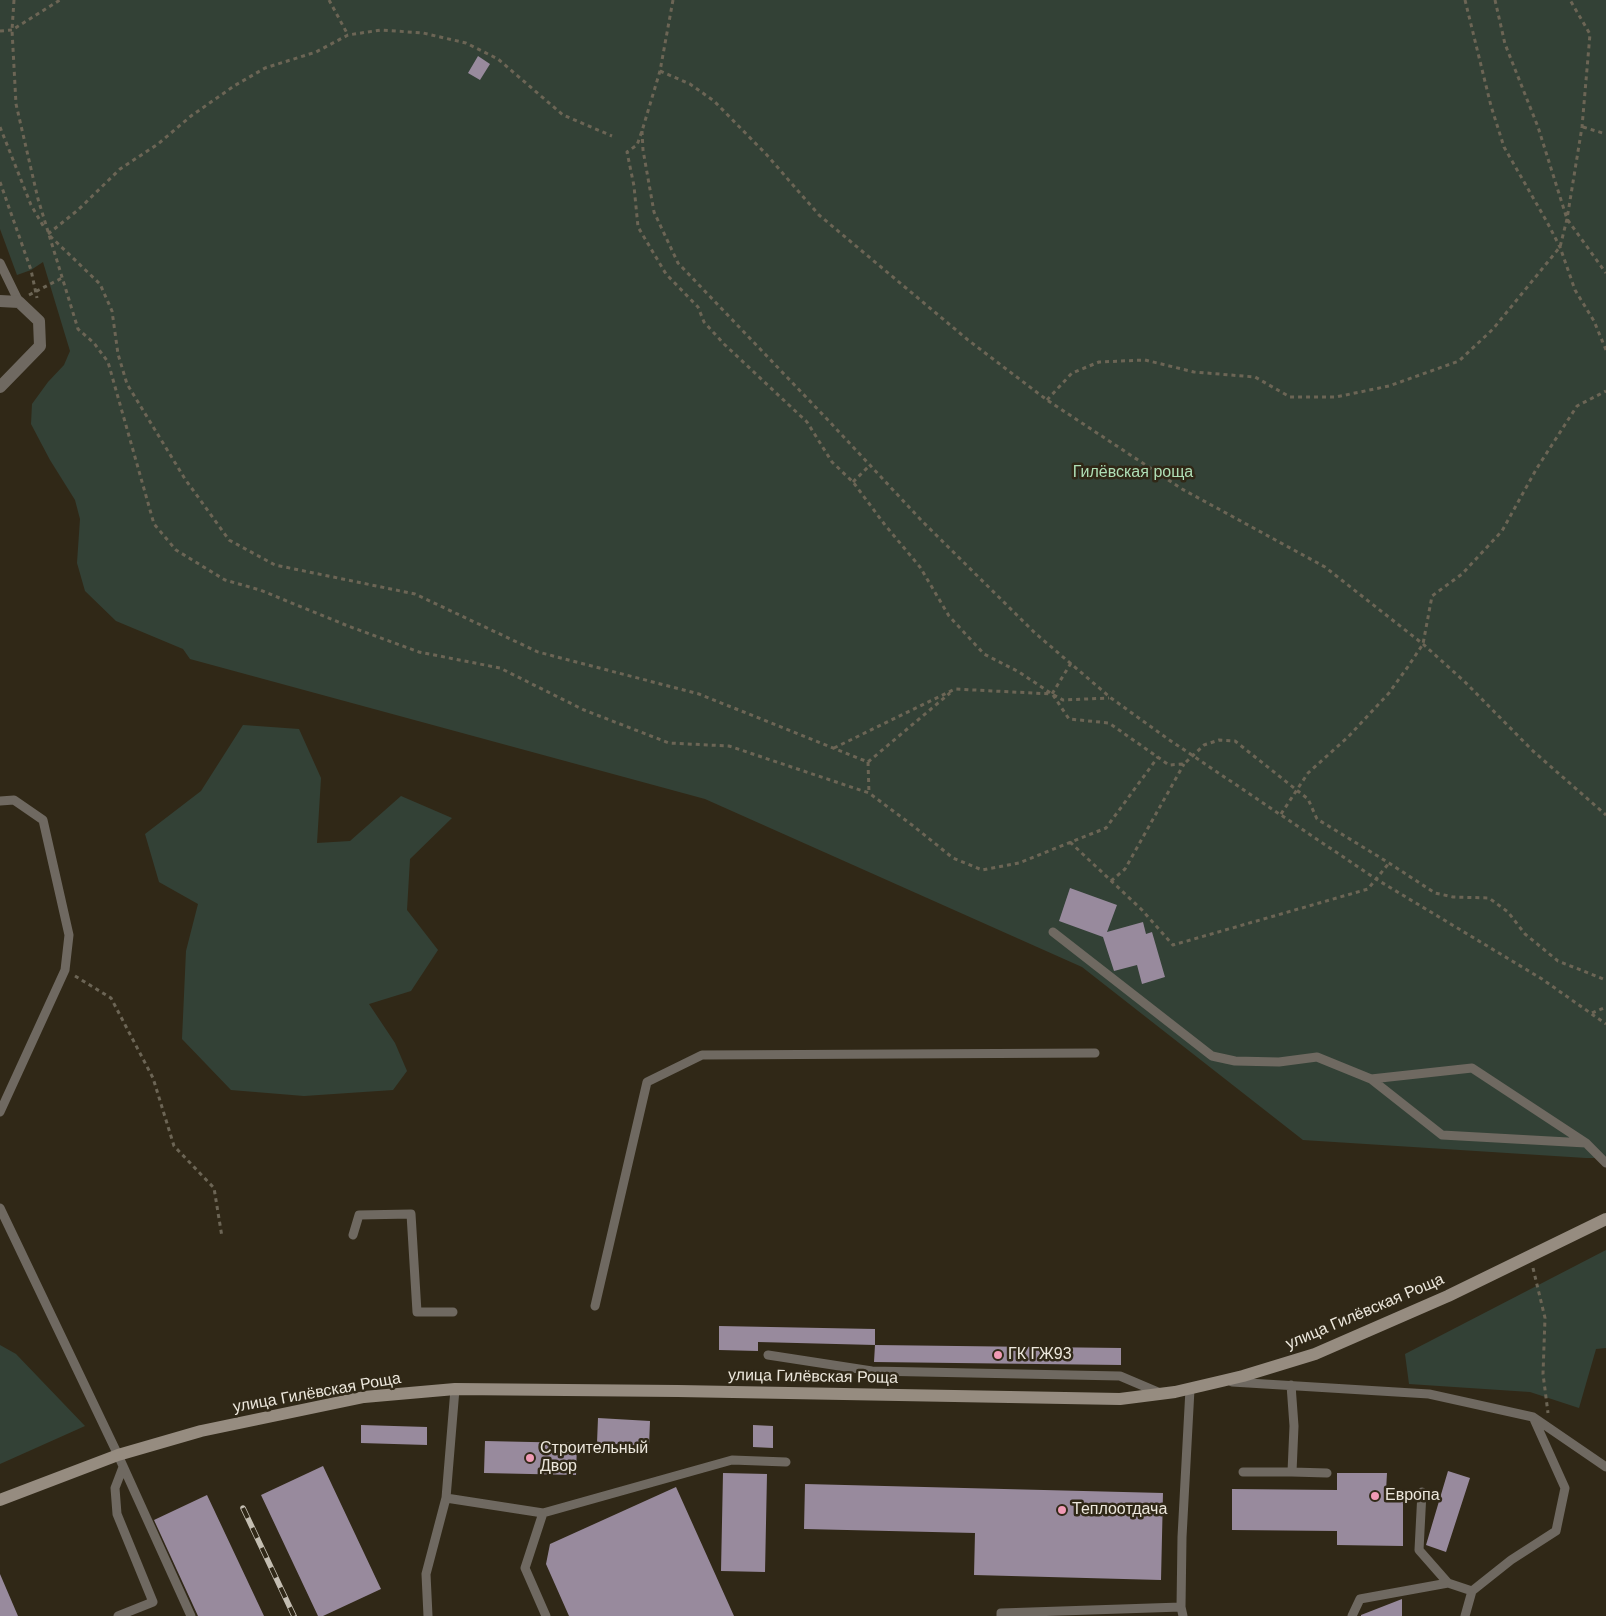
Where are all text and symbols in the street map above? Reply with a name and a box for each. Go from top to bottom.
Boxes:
park label: Гилёвская роща [1073,463,1193,483]
street label: улица Гилёвская Роща [1283,1270,1447,1354]
place label: ГК ГЖ93 [1008,1345,1072,1365]
marker: ГК ГЖ93 [992,1349,1004,1361]
street label: улица Гилёвская Роща [728,1366,898,1388]
street label: улица Гилёвская Роща [232,1369,402,1417]
place label: Строительный Двор [540,1439,648,1477]
marker: Строительный Двор [524,1452,536,1464]
place label: Европа [1385,1486,1440,1506]
marker: Европа [1369,1490,1381,1502]
place label: Теплоотдача [1072,1500,1167,1520]
marker: Теплоотдача [1056,1504,1068,1516]

